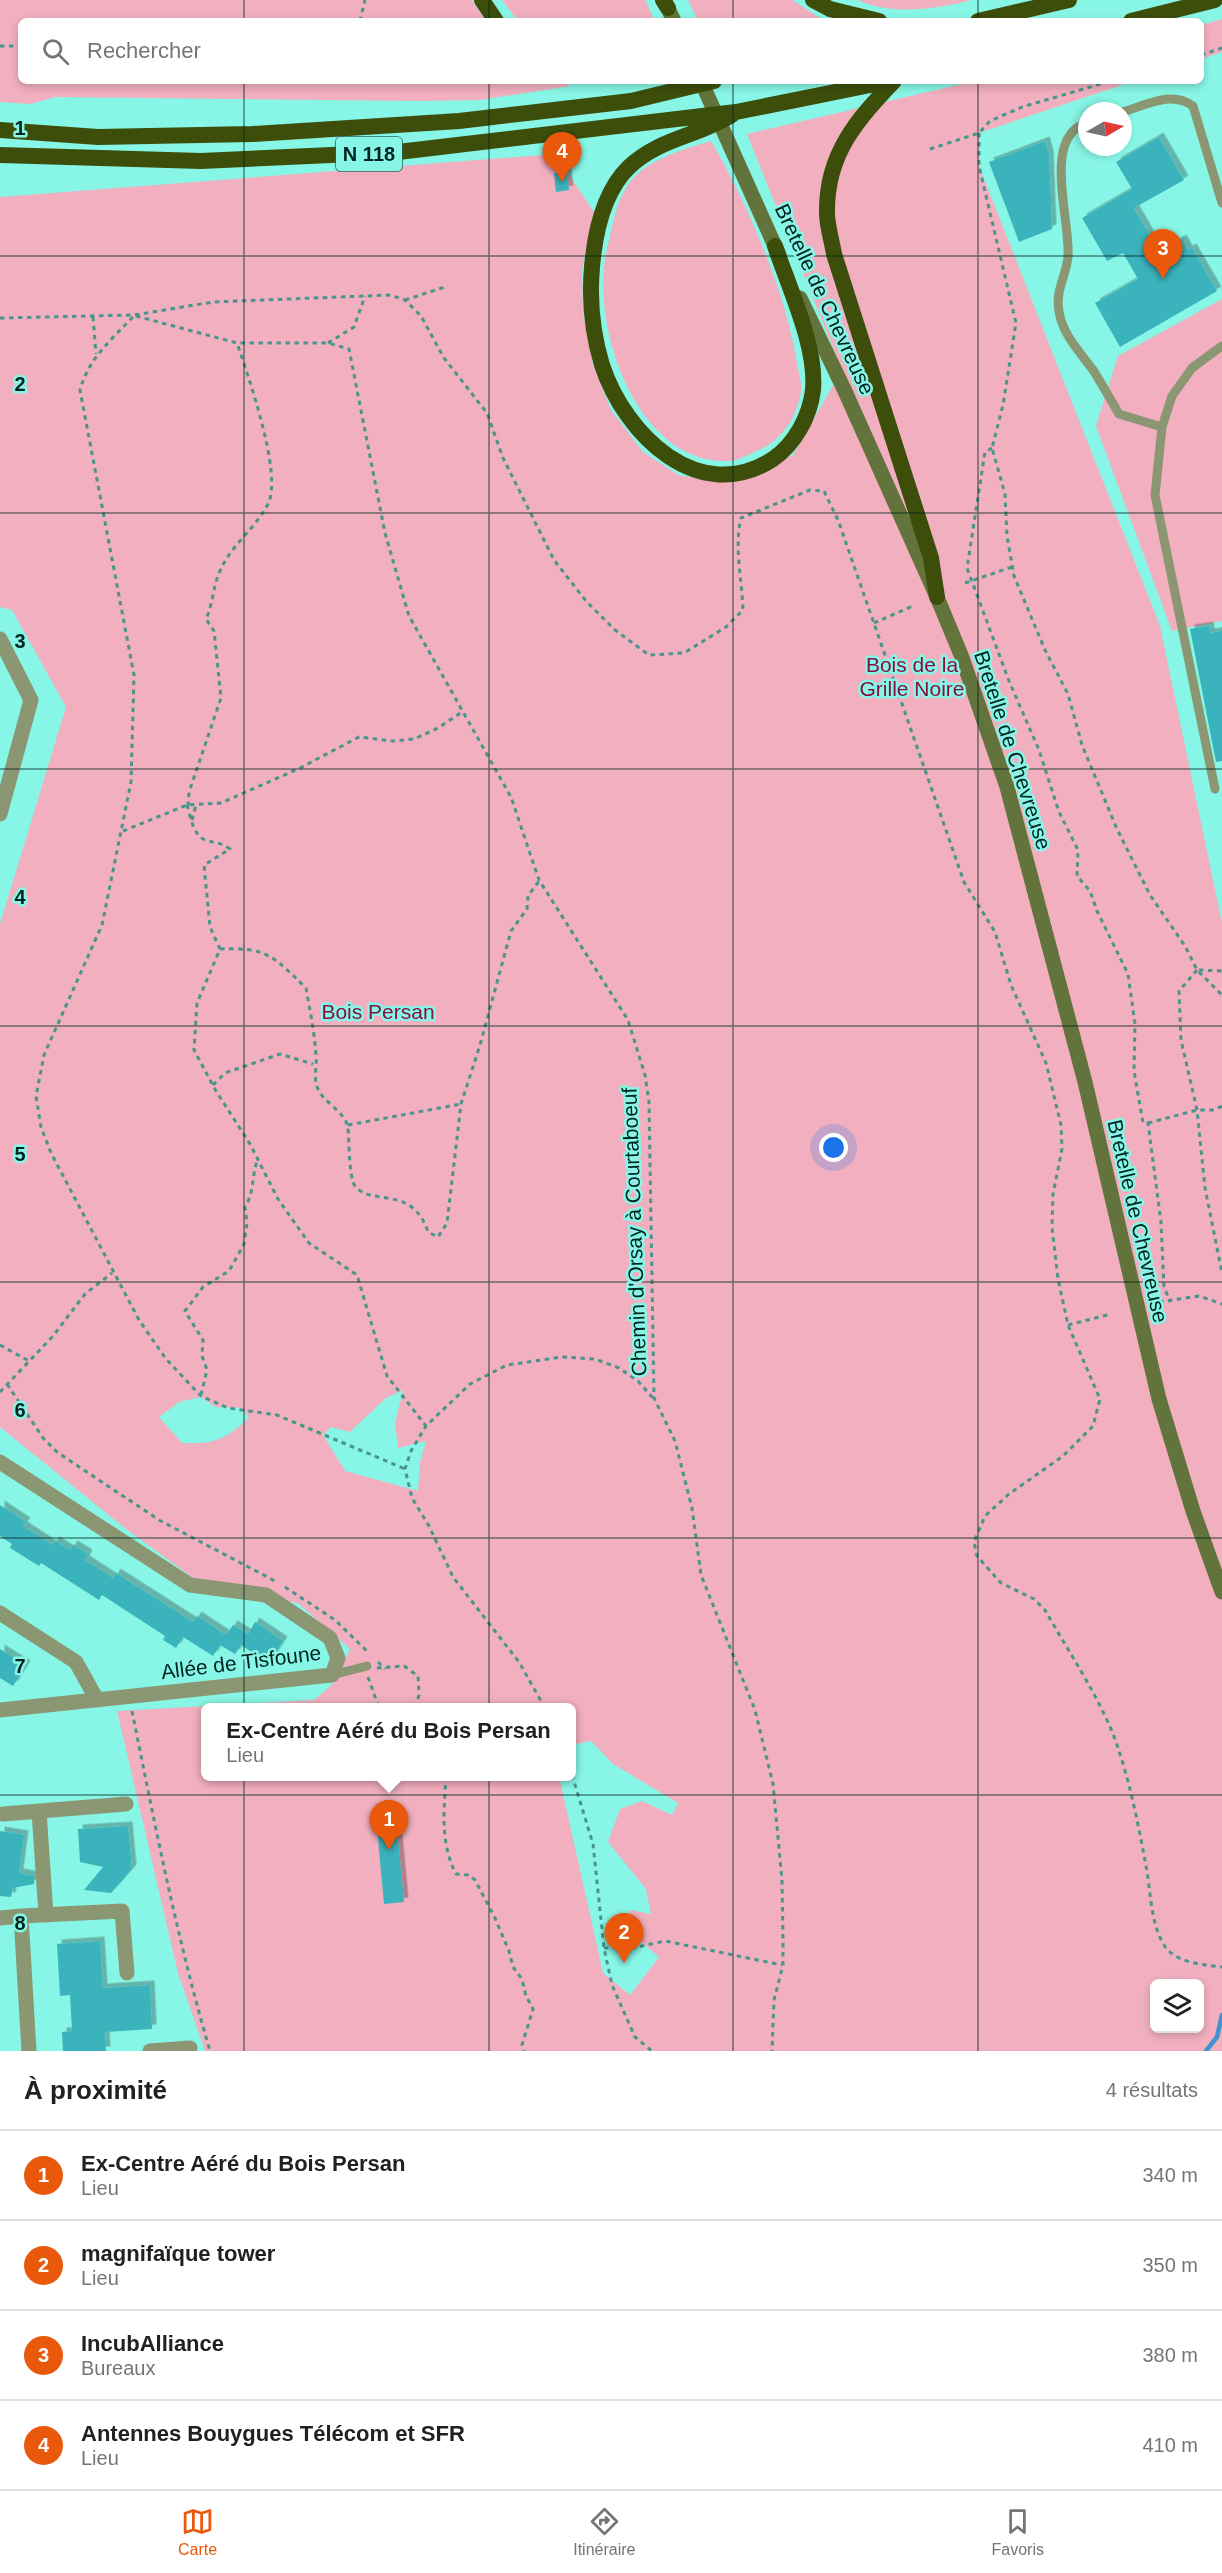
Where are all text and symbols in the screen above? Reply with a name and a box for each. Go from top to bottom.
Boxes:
search box [18,18,1204,84]
icon: search [39,35,72,68]
text: Rechercher [87,38,201,63]
north arrow [1078,102,1132,156]
text: 1 [14,117,26,139]
pin: 4 [542,132,582,182]
road number: N 118 [336,137,402,171]
street label: Bretelle de Chevreuse [771,200,879,398]
pin: 3 [1144,230,1182,279]
text: 2 [14,373,26,395]
text: 3 [14,630,26,652]
street label: Bretelle de Chevreuse [970,648,1056,852]
park label: Bois de la Grille Noire [859,653,965,700]
text: 4 [14,886,26,908]
park label: Bois Persan [321,1000,435,1023]
street label: Chemin d'Orsay à Courtaboeuf [617,1087,651,1377]
street label: Bretelle de Chevreuse [1103,1117,1173,1325]
your location [819,1133,848,1162]
text: 5 [14,1143,26,1165]
text: 6 [14,1399,26,1421]
street label: Allée de Tisfoune [160,1641,322,1683]
text: 7 [14,1655,26,1677]
popup [201,1703,576,1781]
text: Ex-Centre Aéré du Bois Persan [226,1718,551,1743]
text: Lieu [226,1744,264,1766]
pin: 1 [370,1800,408,1850]
text: 8 [14,1912,26,1934]
pin: 2 [604,1914,644,1963]
map controls [1150,1979,1204,2033]
button: layers [1150,1979,1204,2033]
text: À proximité [24,2075,167,2105]
text: 4 résultats [1106,2079,1198,2101]
text: Ex-Centre Aéré du Bois Persan [81,2151,405,2176]
text: 1 [38,2164,49,2186]
text: 340 m [1142,2164,1198,2186]
text: Lieu [81,2177,119,2199]
text: magnifaïque tower [81,2241,275,2266]
text: 2 [38,2254,49,2276]
text: 350 m [1142,2254,1198,2276]
text: Lieu [81,2267,119,2289]
text: IncubAlliance [81,2331,224,2356]
text: 3 [38,2344,49,2366]
text: 380 m [1142,2344,1198,2366]
text: Bureaux [81,2357,156,2379]
text: Antennes Bouygues Télécom et SFR [81,2421,465,2446]
text: 4 [38,2434,49,2456]
text: 410 m [1142,2434,1198,2456]
text: Lieu [81,2447,119,2469]
tab: Carte [178,2505,217,2559]
tab: Itinéraire [573,2505,635,2559]
tab: Favoris [991,2505,1044,2559]

